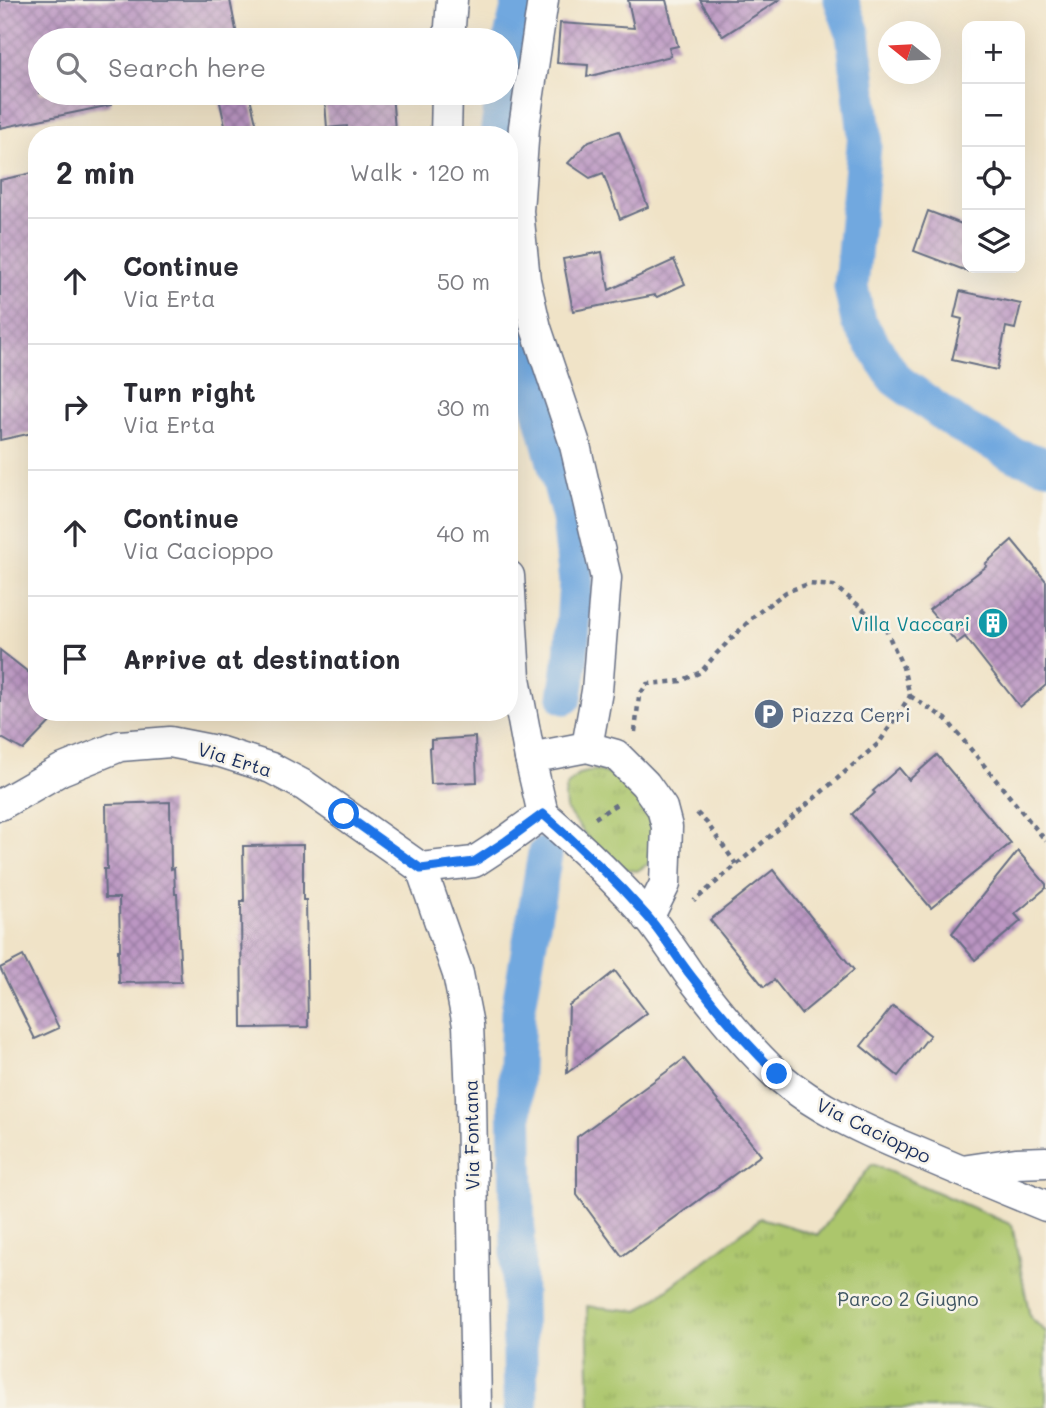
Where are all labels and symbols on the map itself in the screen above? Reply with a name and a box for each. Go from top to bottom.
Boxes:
north arrow [878,21,941,84]
building icon: Villa Vaccari [976,606,1010,640]
place label: Villa Vaccari [851,611,970,636]
parking icon: Piazza Cerri [752,697,786,731]
place label: Piazza Cerri [792,702,911,727]
street label: Via Erta [195,736,275,782]
route start [328,798,359,829]
route end [761,1058,792,1089]
street label: Via Fontana [458,1079,484,1191]
street label: Via Cacioppo [813,1092,935,1168]
park label: Parco 2 Giugno [837,1286,979,1311]

